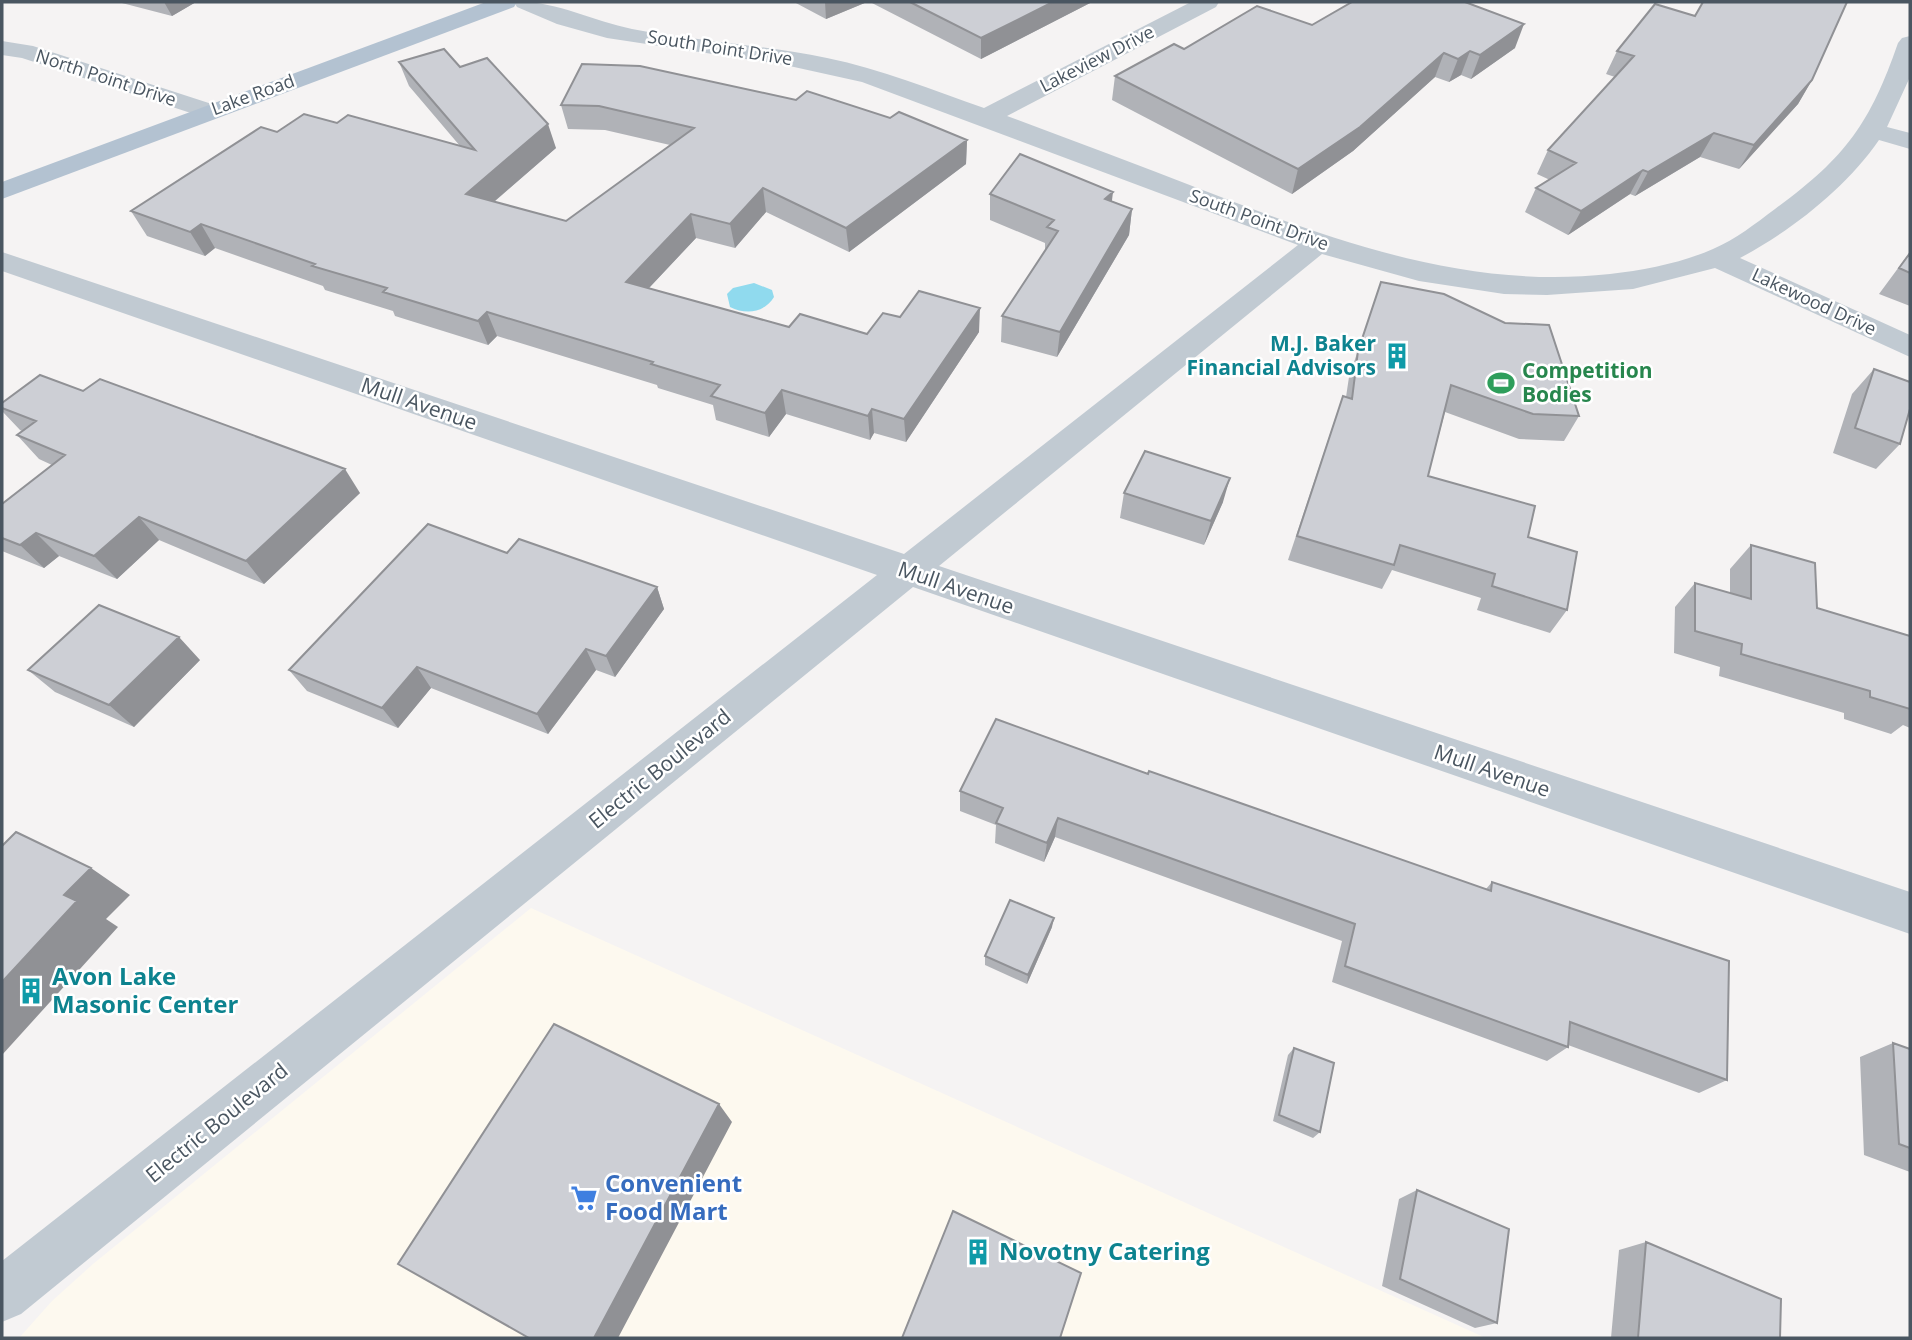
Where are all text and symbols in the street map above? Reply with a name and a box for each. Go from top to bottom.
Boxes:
street label: Lakeview Drive [1035,19,1158,97]
street label: South Point Drive [646,24,794,70]
street label: North Point Drive [33,43,180,111]
street label: Lake Road [208,68,297,120]
street label: South Point Drive [1187,183,1332,255]
street label: Lakewood Drive [1748,262,1880,340]
place label: M.J. Baker Financial Advisors [1186,329,1376,381]
building icon: M.J. Baker Financial Advisors [1382,341,1412,371]
place label: Competition Bodies [1522,356,1653,408]
sports icon: Competition Bodies [1486,368,1516,398]
street label: Mull Avenue [358,370,481,436]
street label: Mull Avenue [895,554,1018,620]
street label: Electric Boulevard [582,702,736,834]
street label: Mull Avenue [1431,737,1554,803]
place label: Avon Lake Masonic Center [52,959,238,1020]
building icon: Avon Lake Masonic Center [16,976,46,1006]
street label: Electric Boulevard [139,1056,293,1188]
place label: Convenient Food Mart [605,1166,742,1227]
supermarket icon: Convenient Food Mart [569,1183,599,1213]
place label: Novotny Catering [999,1234,1210,1267]
building icon: Novotny Catering [963,1237,993,1267]

